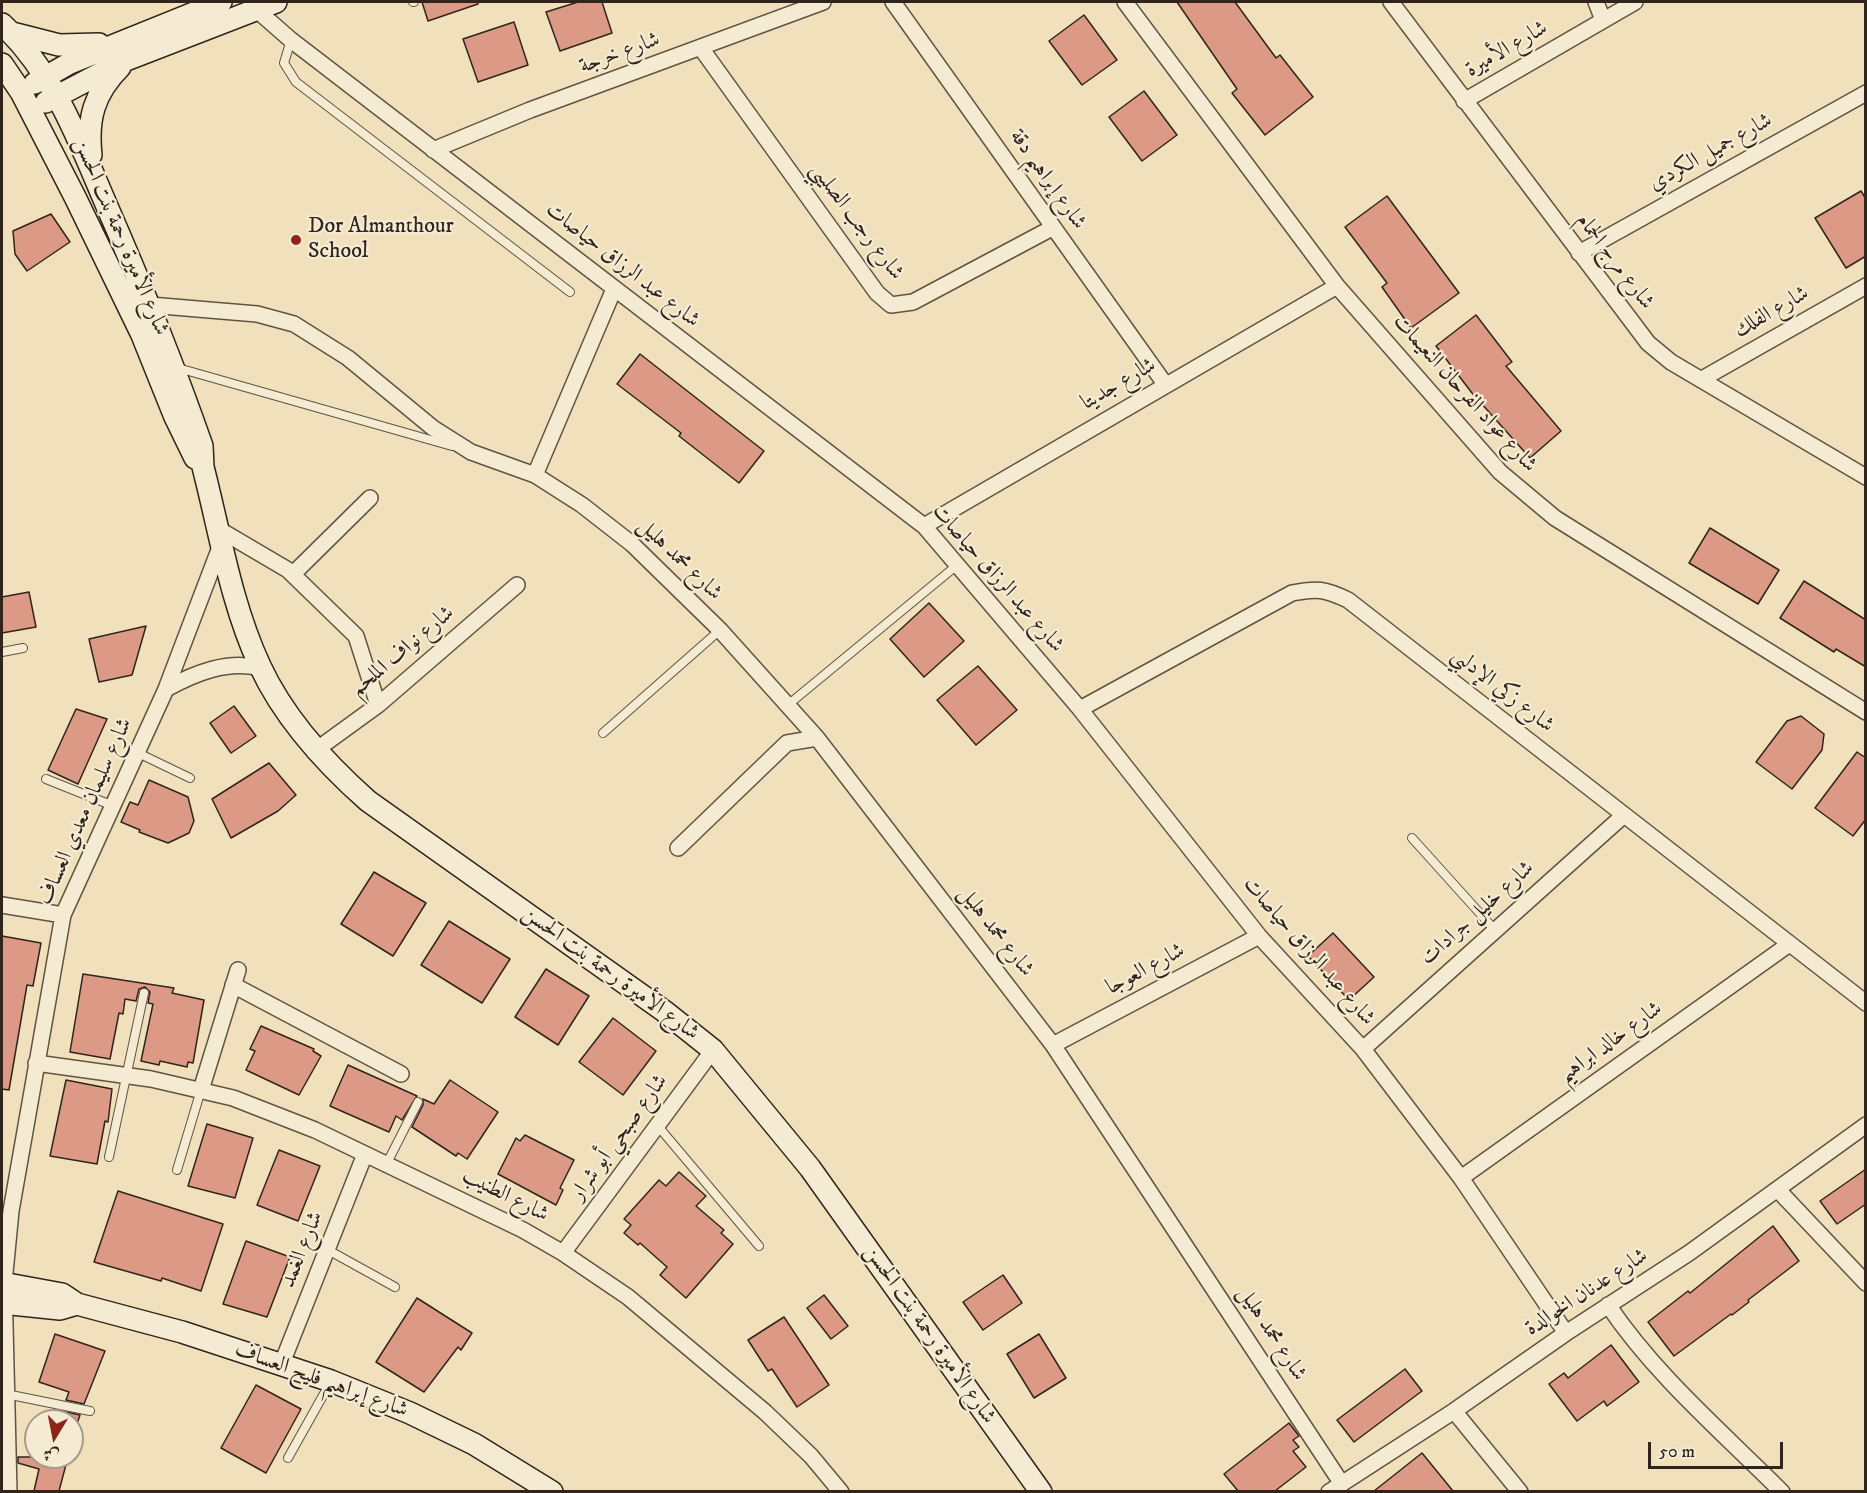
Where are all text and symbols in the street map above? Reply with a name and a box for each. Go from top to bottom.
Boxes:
street label: شارع الأميرة [1461,16,1553,84]
street label: شارع خرجة [576,27,664,81]
street label: شارع جميل الكردي [1645,108,1777,198]
street label: شارع إبراهيم دقة [1003,125,1091,235]
street label: شارع الأميرة رحمة بنت الحسن [66,134,174,340]
street label: شارع رجب الصليبي [803,158,909,286]
street label: شارع عبد الرزاق حياصات [540,197,704,335]
street label: شارع مرج الحمام [1569,208,1659,316]
place label: Dor Almanthour School [308,214,454,266]
marker: Dor Almanthour School [289,233,303,247]
street label: شارع الفلك [1730,281,1814,345]
street label: شارع عواد الفرحان النعيمات [1386,310,1542,478]
street label: شارع جديتا [1077,353,1161,417]
street label: شارع عبد الرزاق حياصات [925,499,1069,659]
street label: شارع محمد هليل [631,513,727,607]
street label: شارع نواف الملحم [346,601,460,703]
street label: شارع زكي الإدلبي [1445,643,1559,739]
street label: شارع سليمان معدي العساف [33,714,139,910]
street label: شارع خليل جرادات [1416,856,1540,972]
street label: شارع عبد الرزاق حياصات [1236,872,1380,1032]
street label: شارع محمد هليل [951,881,1039,983]
street label: شارع الأميرة رحمة بنت الحسن [516,901,704,1047]
street label: شارع العوجا [1102,938,1190,1002]
street label: شارع خالد ابراهيم [1554,996,1668,1090]
street label: شارع صبحي أبو شرار [565,1070,675,1206]
street label: شارع الطنيب [457,1163,553,1229]
street label: شارع الغمد [276,1208,330,1292]
street label: شارع الأميرة رحمة بنت الحسن [857,1240,1001,1430]
street label: شارع عدنان الخوالدة [1521,1243,1653,1343]
street label: شارع محمد هليل [1231,1282,1311,1386]
street label: شارع إبراهيم فليح العساف [231,1337,411,1425]
north arrow [24,1409,84,1469]
scale bar [1651,1430,1786,1468]
text: 50 m [1659,1441,1695,1463]
text: ش [42,1444,61,1466]

